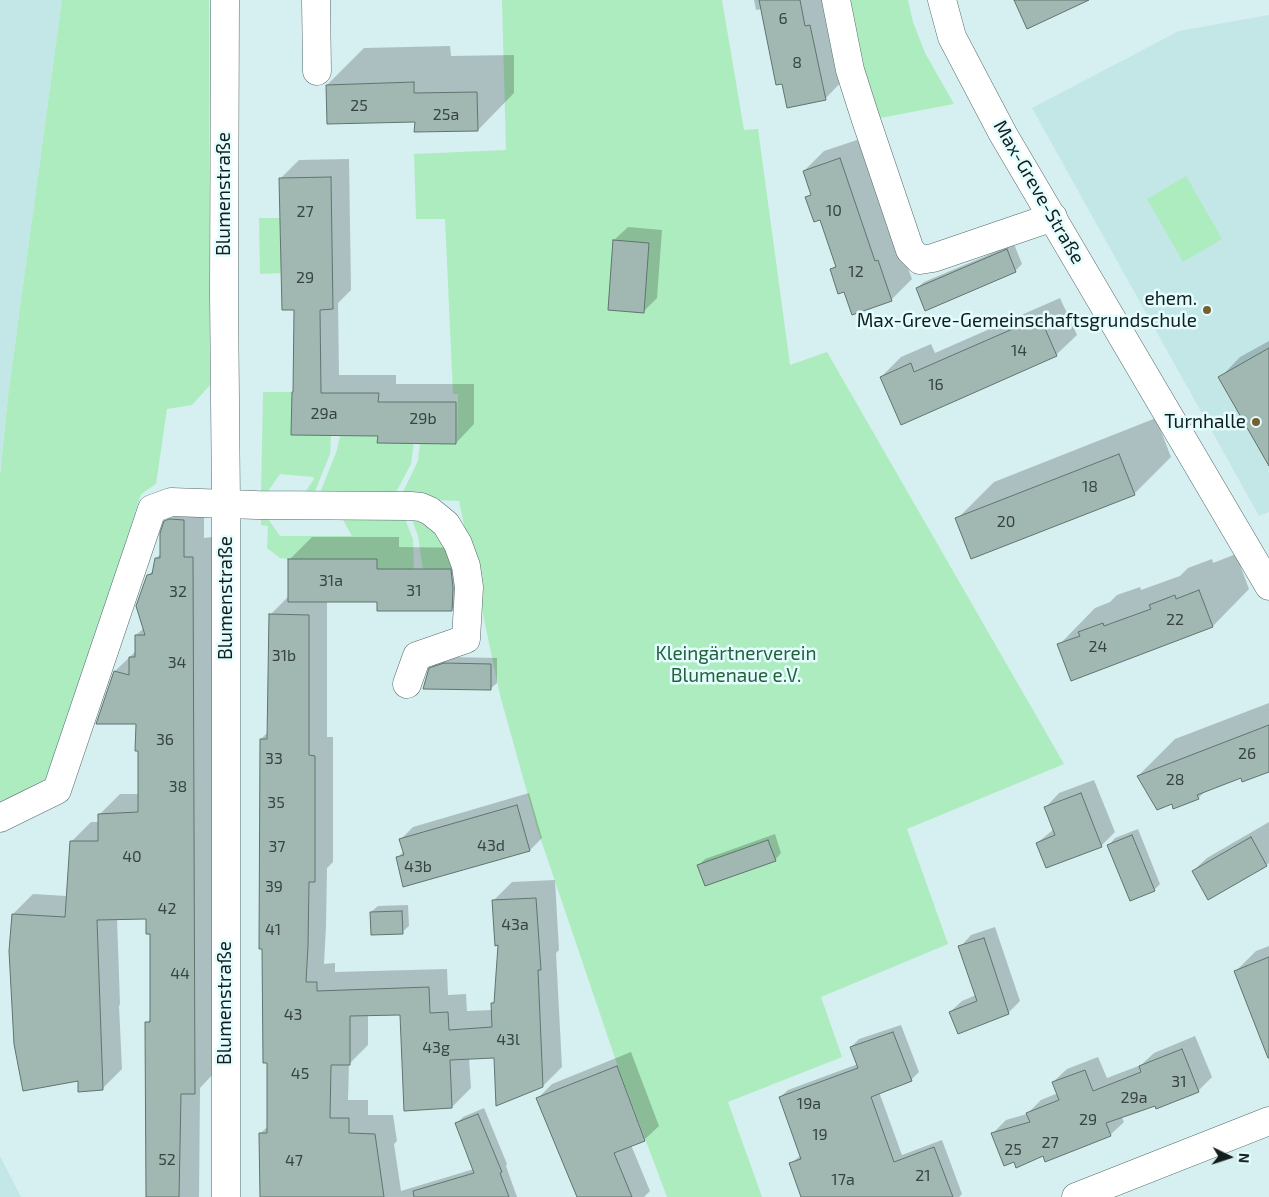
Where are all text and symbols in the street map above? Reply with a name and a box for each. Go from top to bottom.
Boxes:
house number: 6 [778,9,788,29]
house number: 8 [792,53,802,73]
house number: 25 [350,96,368,116]
house number: 25a [433,105,459,125]
street label: Max-Greve-Straße [989,116,1089,268]
street label: Blumenstraße [213,132,235,256]
house number: 10 [826,201,842,221]
house number: 27 [296,202,314,222]
house number: 12 [848,262,864,282]
house number: 29 [296,268,314,288]
place label: ehem. Max-Greve-Gemeinschaftsgrundschule [857,288,1197,332]
marker: ehem. Max-Greve-Gemeinschaftsgrundschule [1201,304,1213,316]
house number: 14 [1011,341,1027,361]
house number: 16 [928,375,944,395]
house number: 29a [311,404,337,424]
house number: 29b [409,409,437,429]
place label: Turnhalle [1164,411,1246,433]
marker: Turnhalle [1250,416,1262,428]
house number: 18 [1082,477,1098,497]
house number: 20 [997,512,1015,532]
street label: Blumenstraße [215,536,237,660]
house number: 31a [319,571,343,591]
house number: 31 [406,581,422,601]
house number: 32 [169,582,187,602]
house number: 22 [1166,610,1184,630]
house number: 24 [1089,637,1107,657]
park label: Kleingärtnerverein Blumenaue e.V. [656,643,816,687]
house number: 31b [272,646,296,666]
house number: 34 [168,653,186,673]
house number: 36 [156,730,174,750]
house number: 26 [1238,744,1256,764]
house number: 33 [265,749,283,769]
house number: 28 [1166,770,1184,790]
house number: 38 [169,777,187,797]
house number: 35 [267,793,285,813]
house number: 43d [477,836,505,856]
house number: 37 [268,837,286,857]
house number: 40 [122,847,142,867]
house number: 43b [404,857,432,877]
house number: 39 [265,877,283,897]
house number: 42 [158,899,176,919]
house number: 43a [501,915,529,935]
house number: 41 [265,920,281,940]
street label: Blumenstraße [214,941,236,1065]
house number: 44 [170,964,190,984]
house number: 43 [284,1005,302,1025]
house number: 43l [496,1030,520,1050]
house number: 43g [422,1038,450,1058]
house number: 45 [291,1064,309,1084]
house number: 31 [1171,1072,1187,1092]
house number: 29a [1121,1088,1147,1108]
house number: 19a [797,1094,821,1114]
house number: 29 [1079,1110,1097,1130]
house number: 19 [812,1125,828,1145]
north arrow [1204,1132,1254,1182]
house number: 27 [1041,1133,1059,1153]
house number: 25 [1004,1140,1022,1160]
house number: 52 [158,1150,176,1170]
house number: 47 [285,1151,303,1171]
text: N [1236,1152,1253,1164]
house number: 21 [915,1166,931,1186]
house number: 17a [831,1170,855,1190]

